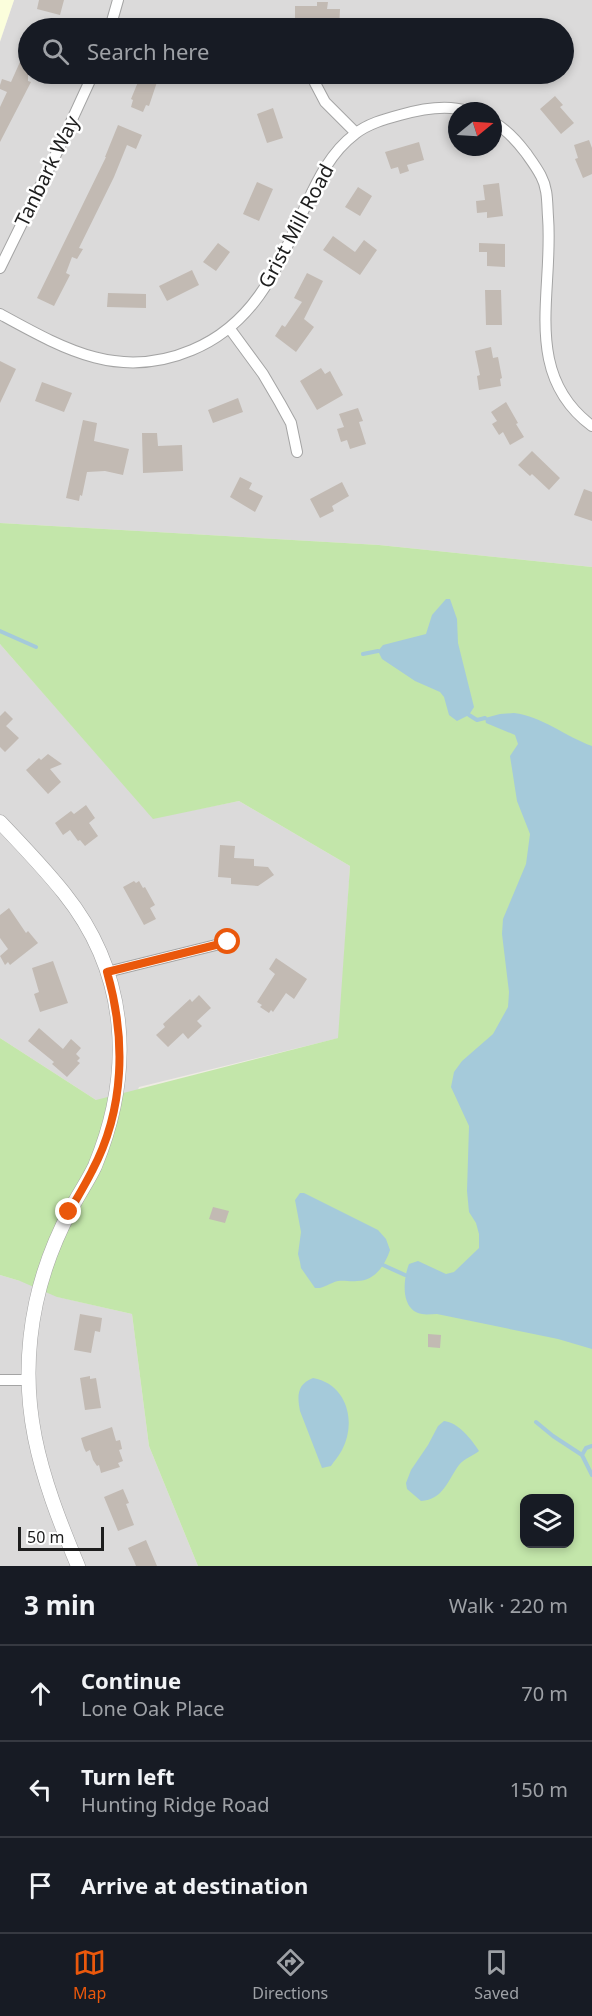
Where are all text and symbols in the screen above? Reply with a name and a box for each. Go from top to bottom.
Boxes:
search box [18,18,574,84]
icon: search [39,35,72,68]
text: Search here [87,36,209,66]
north arrow [448,102,502,156]
street label: Tanbark Way [8,110,85,231]
street label: Grist Mill Road [252,159,340,293]
route start [214,928,240,954]
route end [55,1198,81,1224]
map controls [520,1494,574,1548]
button: layers [520,1494,574,1548]
scale bar [18,1524,104,1552]
text: 50 m [27,1526,64,1548]
text: 3 min [24,1587,96,1623]
text: Walk · 220 m [449,1592,568,1619]
text: Continue [81,1665,181,1695]
icon: ahead [24,1677,57,1710]
text: 70 m [521,1680,568,1707]
text: Lone Oak Place [81,1695,225,1722]
text: Turn left [81,1761,175,1791]
icon: left [24,1773,57,1806]
text: 150 m [510,1776,568,1803]
text: Hunting Ridge Road [81,1791,270,1818]
icon: arrive [24,1869,57,1902]
text: Arrive at destination [81,1870,308,1900]
tab: Map [73,1946,106,2004]
tab: Directions [252,1946,328,2004]
tab: Saved [474,1946,519,2004]

